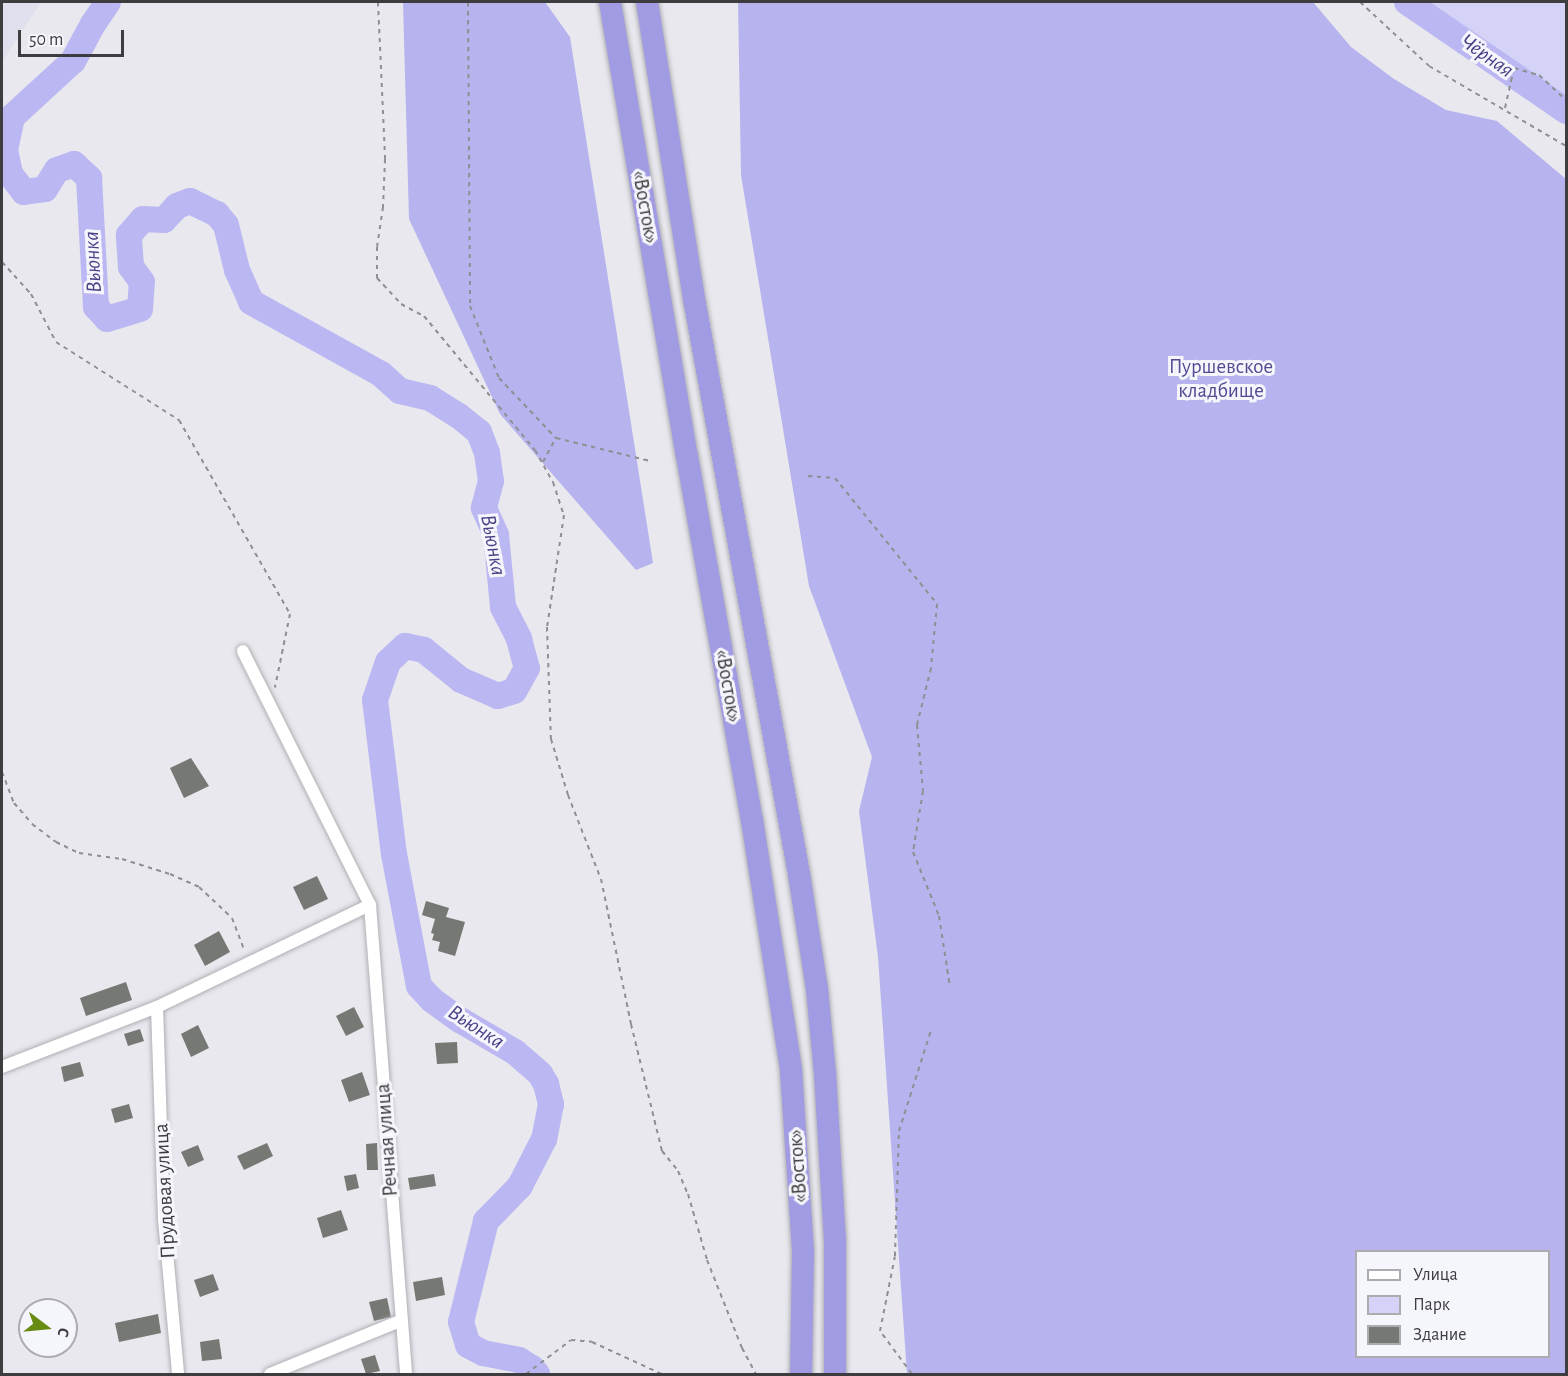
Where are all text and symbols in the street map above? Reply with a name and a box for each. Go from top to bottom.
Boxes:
scale bar [21,18,128,56]
water label: Чёрная [1455,28,1519,84]
text: 50 m [29,31,63,49]
street label: «Восток» [626,168,664,246]
water label: Вьюнка [78,230,108,294]
park label: Пуршевское кладбище [1169,354,1273,404]
water label: Вьюнка [474,512,512,578]
street label: «Восток» [709,647,747,725]
water label: Вьюнка [443,999,509,1055]
street label: Речная улица [370,1083,404,1197]
street label: Прудовая улица [149,1123,181,1259]
street label: «Восток» [783,1128,813,1204]
legend [1355,1250,1550,1358]
text: Улица [1413,1266,1458,1284]
text: Парк [1413,1296,1450,1314]
north arrow [18,1298,78,1358]
text: С [54,1326,72,1339]
text: Здание [1413,1326,1467,1344]

